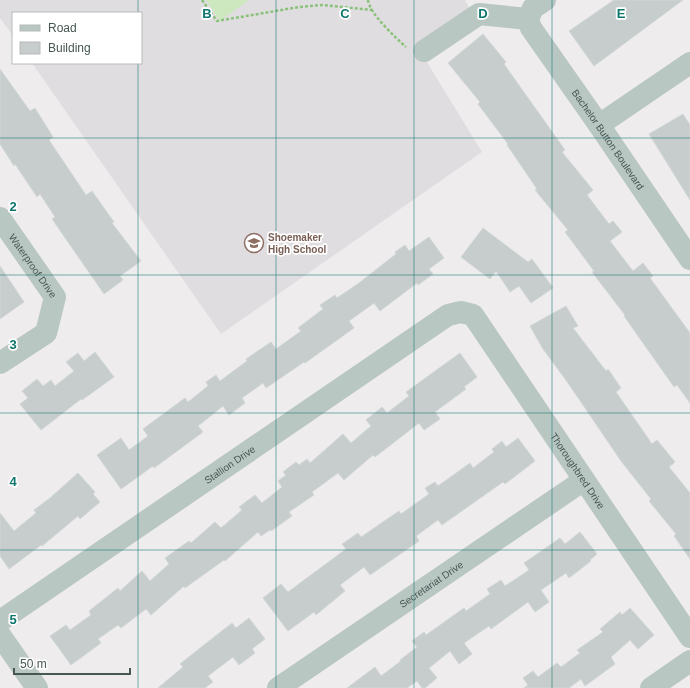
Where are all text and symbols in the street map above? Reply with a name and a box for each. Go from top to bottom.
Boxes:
text: B [202,6,212,21]
text: C [340,6,350,21]
text: D [478,6,488,21]
text: E [617,6,626,21]
legend [12,12,142,64]
text: Road [48,21,77,35]
text: Building [48,41,91,55]
street label: Bachelor Button Boulevard [570,87,647,191]
text: 2 [9,199,17,214]
street label: Waterproof Drive [7,232,59,300]
school or university icon: Shoemaker High School [243,232,265,254]
place label: Shoemaker High School [268,232,327,255]
text: 3 [9,337,17,352]
street label: Thoroughbred Drive [548,431,608,511]
street label: Stallion Drive [202,443,257,485]
text: 4 [9,474,17,489]
street label: Secretariat Drive [397,558,465,610]
text: 5 [9,612,17,627]
scale bar [14,650,130,676]
text: 50 m [20,657,47,671]

